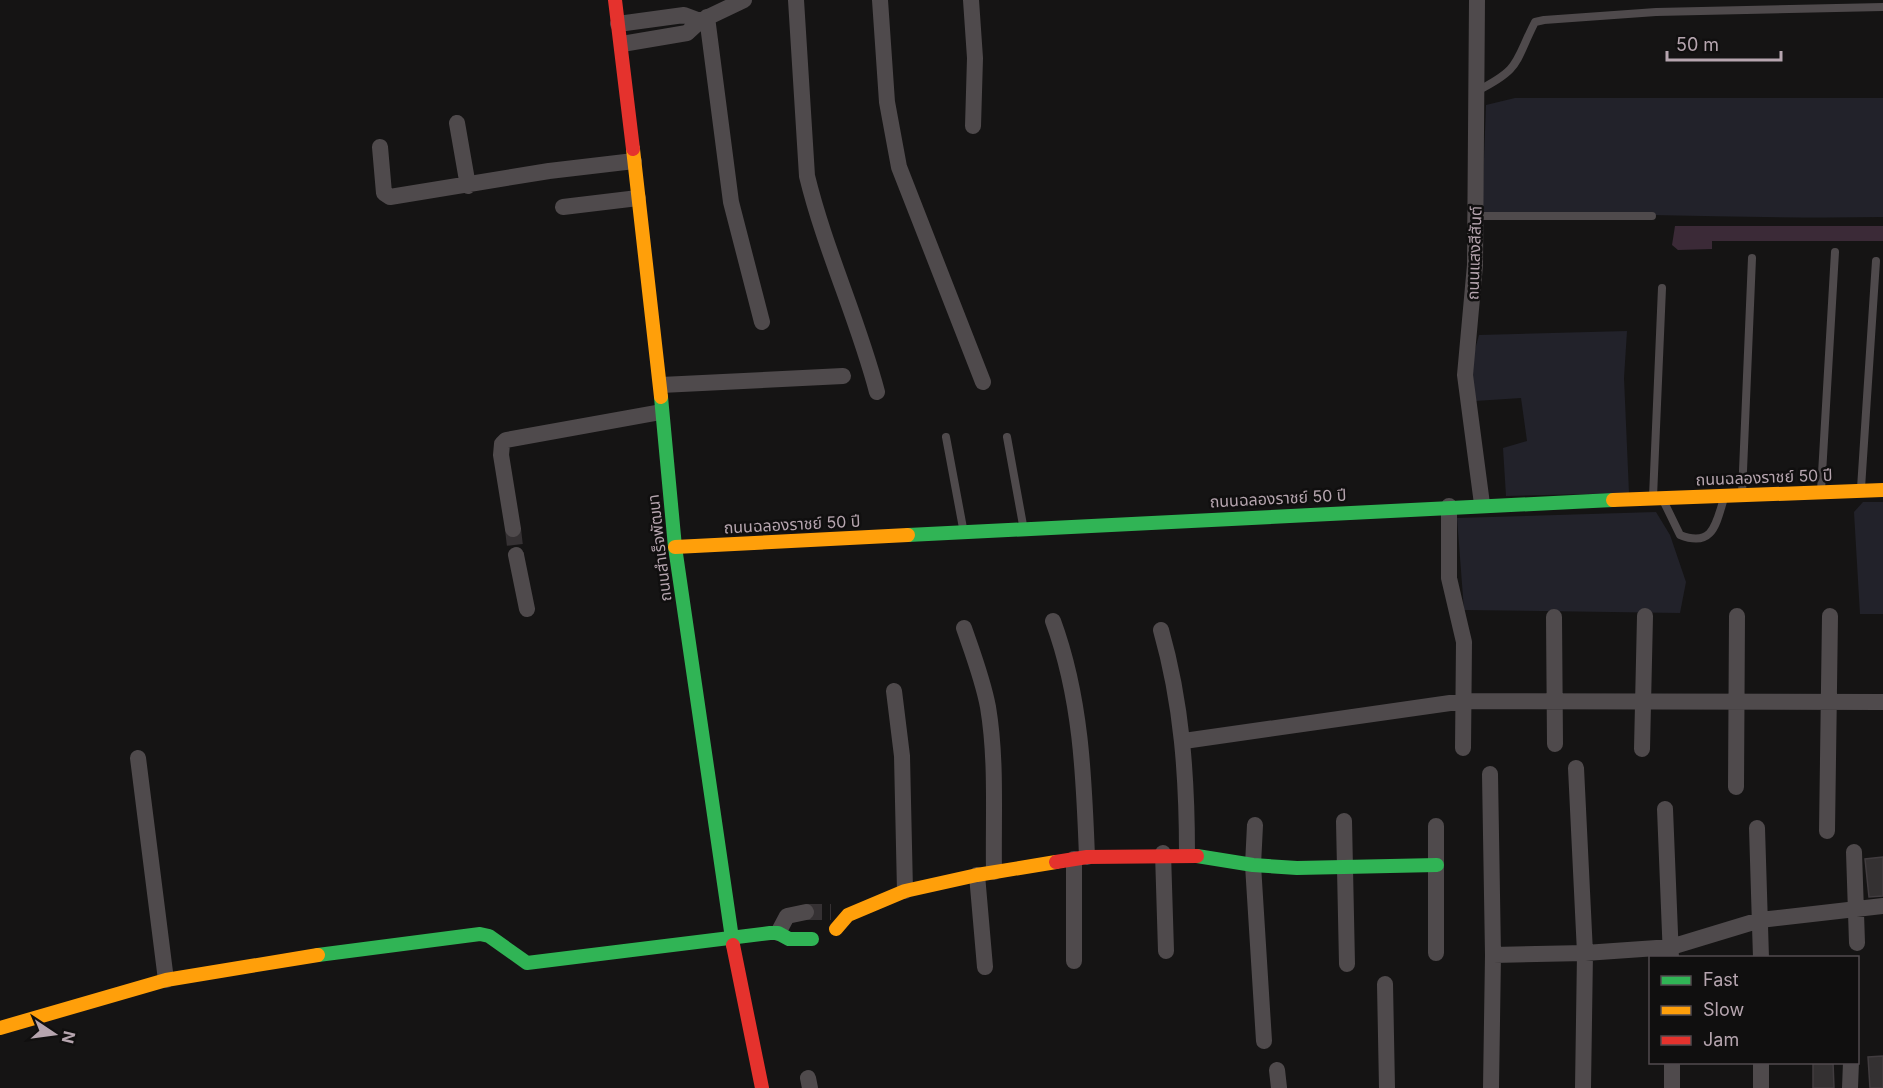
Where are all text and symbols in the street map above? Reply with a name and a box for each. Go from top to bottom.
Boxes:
scale bar [1667,24,1781,62]
text: 50 m [1676,34,1719,55]
street label: ถนนแสงสีสันต์ [1462,206,1486,300]
street label: ถนนฉลองราชย์ 50 ปี [1695,465,1833,489]
street label: ถนนฉลองราชย์ 50 ปี [1209,484,1347,512]
street label: ถนนสำเร็จพัฒนา [643,493,675,603]
street label: ถนนฉลองราชย์ 50 ปี [723,510,861,538]
legend [1649,956,1859,1064]
text: Fast [1703,969,1739,990]
text: Slow [1703,999,1744,1020]
north arrow [24,1004,84,1064]
text: N [57,1029,80,1046]
text: Jam [1703,1029,1739,1050]

